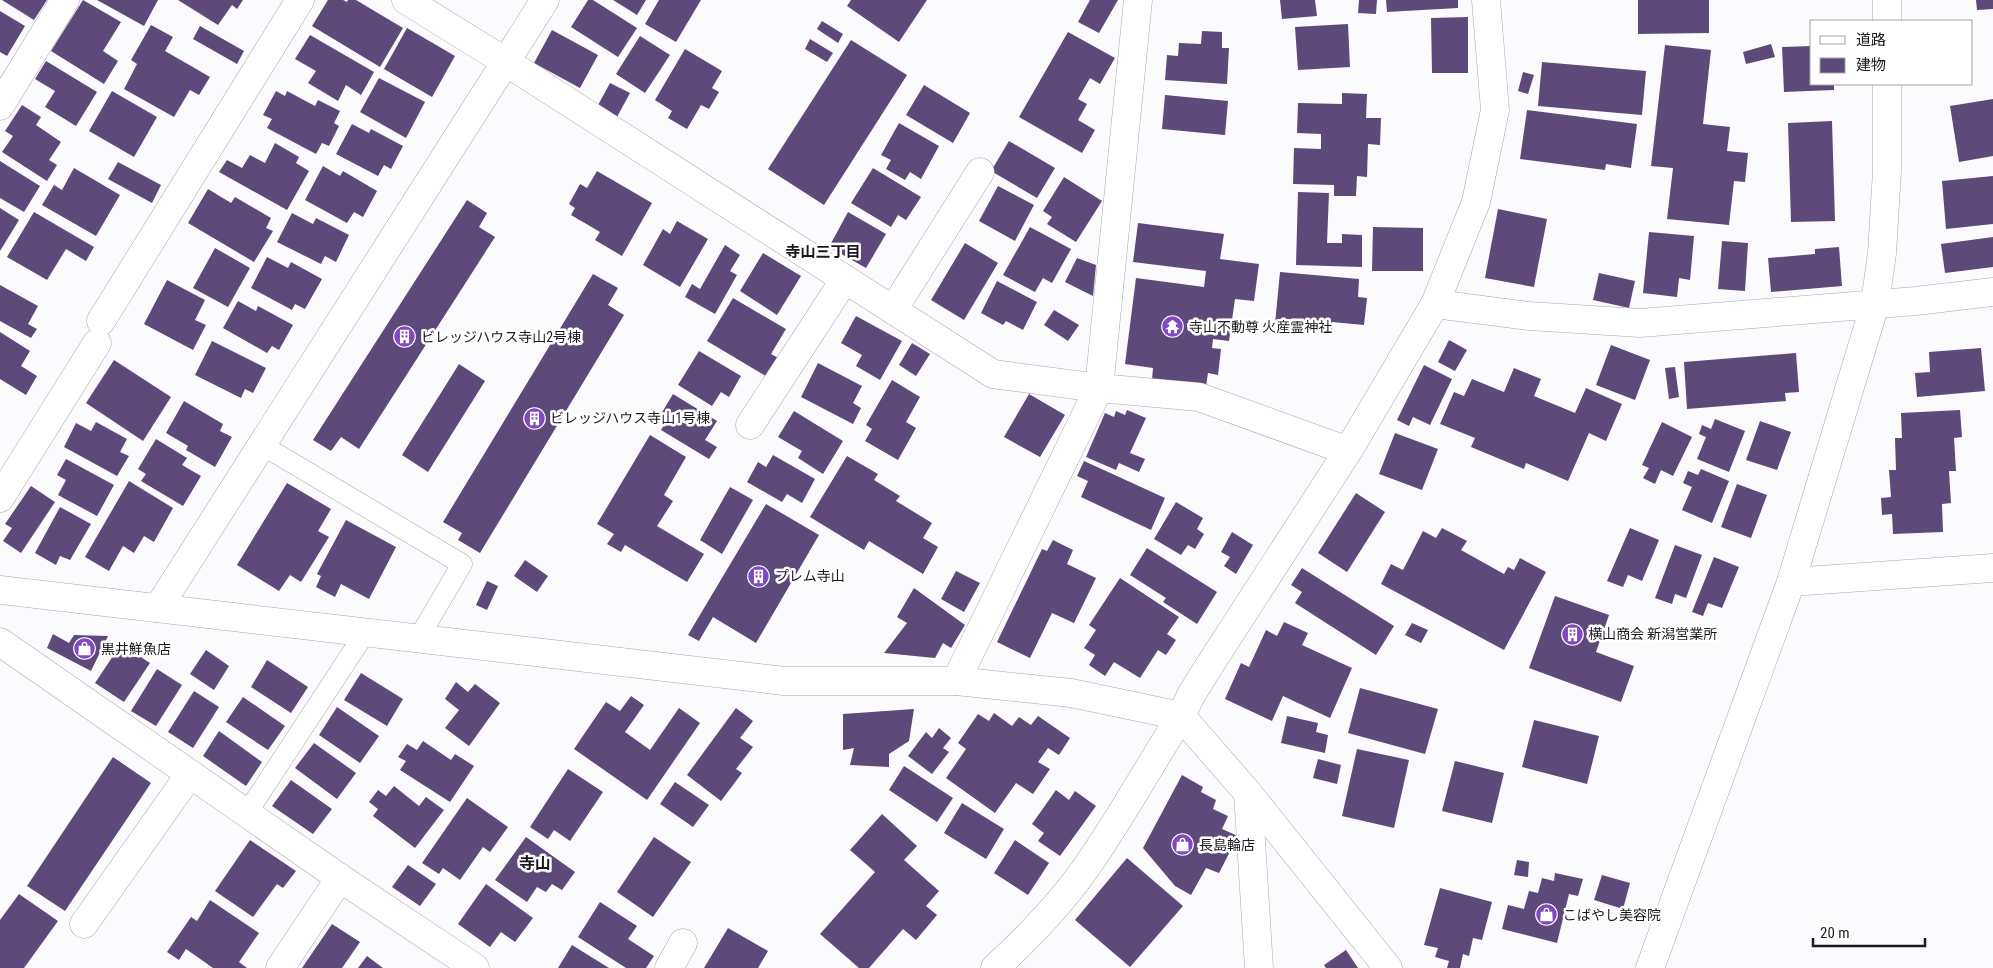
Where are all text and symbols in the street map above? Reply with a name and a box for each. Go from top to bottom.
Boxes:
legend [1810,20,1973,85]
text: 道路 [1856,31,1886,49]
text: 建物 [1856,56,1886,74]
district label: 寺山三丁目 [785,243,861,261]
temple icon: 寺山不動尊 火産霊神社 [1161,315,1185,339]
place label: 寺山不動尊 火産霊神社 [1189,319,1332,335]
building icon: ビレッジハウス寺山2号棟 [393,325,417,349]
place label: ビレッジハウス寺山2号棟 [421,329,581,345]
building icon: ビレッジハウス寺山1号棟 [522,406,546,430]
place label: ビレッジハウス寺山1号棟 [550,410,710,426]
building icon: プレム寺山 [747,564,771,588]
place label: プレム寺山 [775,568,845,584]
building icon: 横山商会 新潟営業所 [1560,622,1584,646]
place label: 横山商会 新潟営業所 [1588,626,1717,642]
shop icon: 黒井鮮魚店 [73,637,97,661]
place label: 黒井鮮魚店 [101,641,171,657]
shop icon: 長島輪店 [1171,833,1195,857]
place label: 長島輪店 [1199,837,1255,853]
district label: 寺山 [519,854,551,873]
shop icon: こばやし美容院 [1535,903,1559,927]
place label: こばやし美容院 [1563,907,1661,923]
scale bar [1813,916,1926,948]
text: 20 m [1820,924,1850,942]

